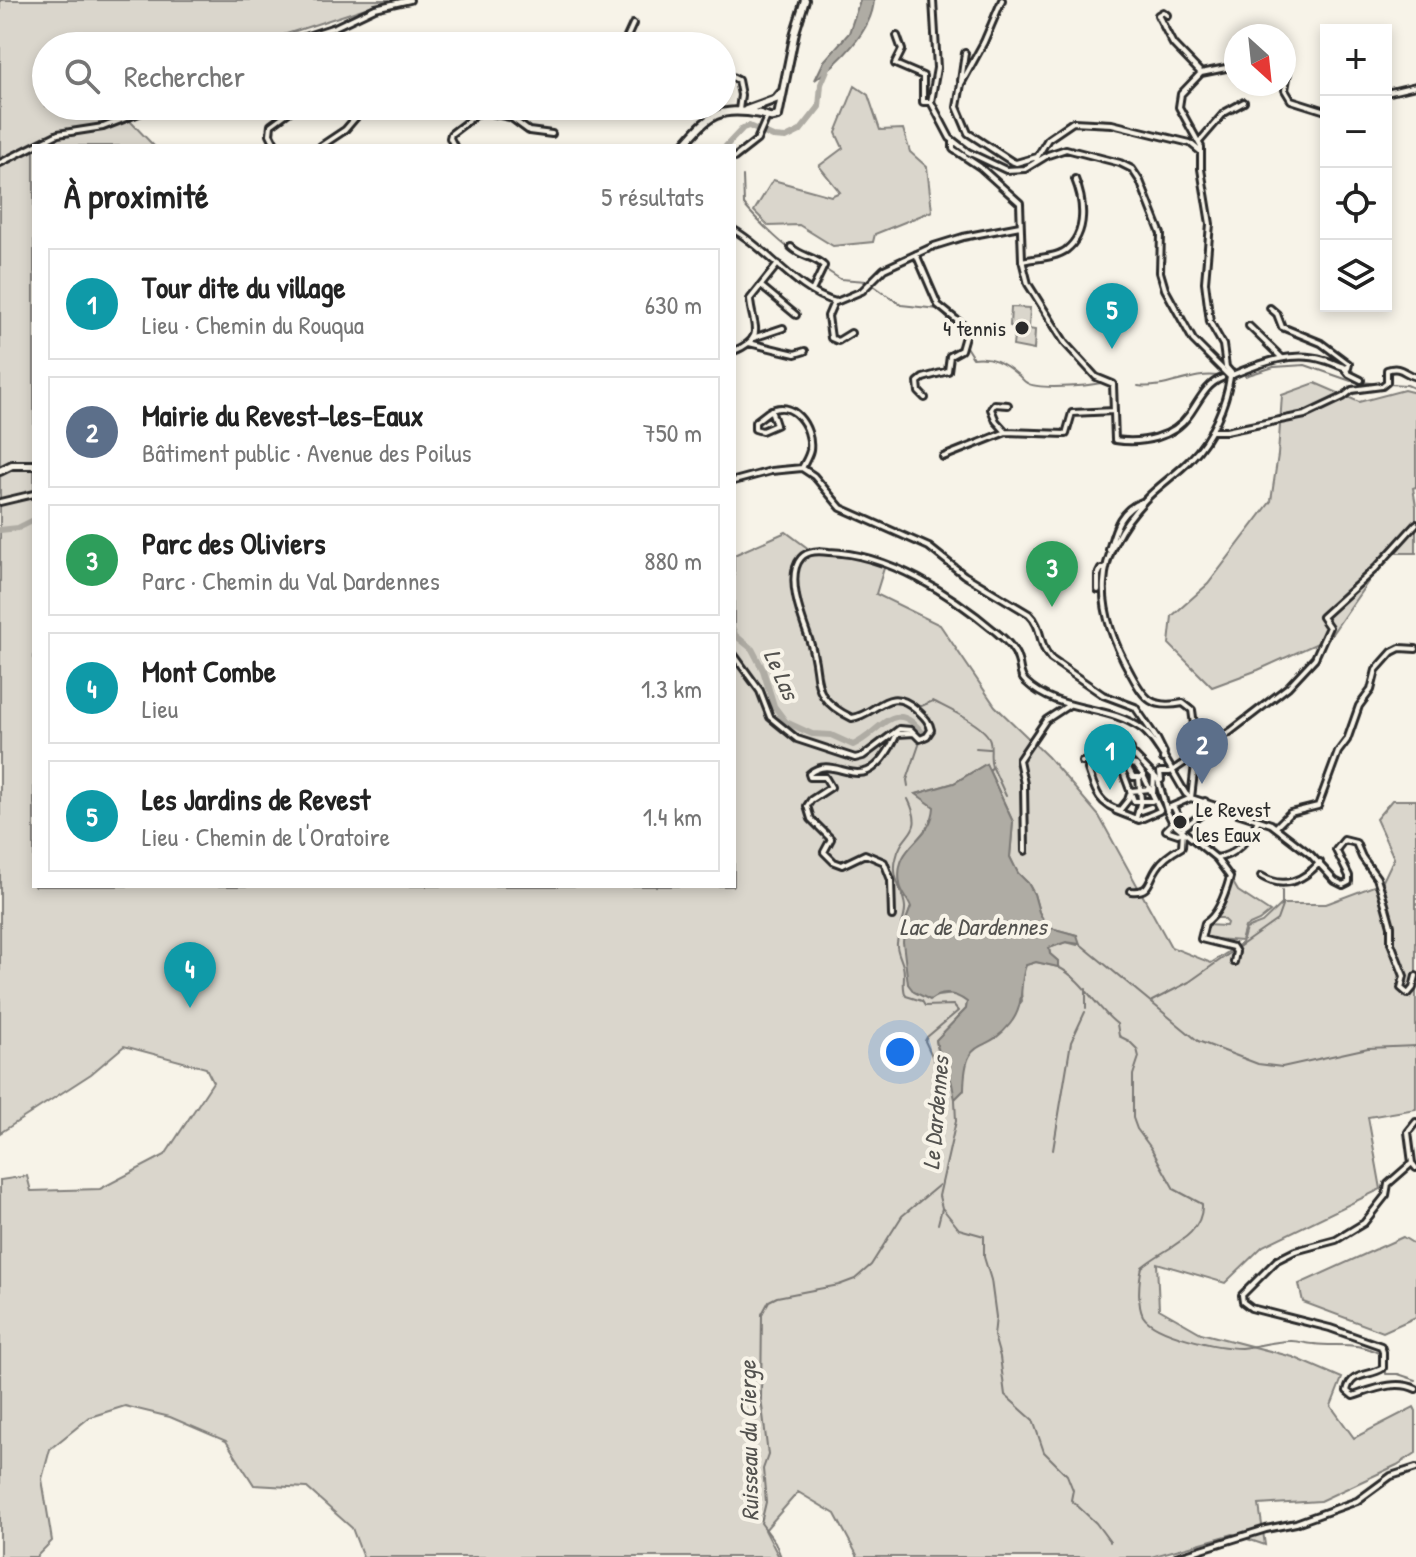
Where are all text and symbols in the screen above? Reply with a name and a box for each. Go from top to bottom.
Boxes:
north arrow [1224,24,1296,96]
map controls [1320,24,1392,312]
button: + [1320,24,1392,96]
search box [32,32,736,120]
icon: search [60,54,104,98]
text: Rechercher [124,56,245,96]
button: − [1320,96,1392,168]
button: locate [1320,168,1392,240]
text: À proximité [64,173,209,219]
text: 5 résultats [601,179,704,214]
button: layers [1320,240,1392,312]
text: Tour dite du village [142,267,345,307]
pin: 5 [1086,283,1138,349]
text: 1 [87,287,97,322]
text: 630 m [645,287,702,322]
text: Lieu · Chemin du Rouqua [142,307,364,342]
place label: 4 tennis [943,313,1006,343]
marker: 4 tennis [1013,319,1031,337]
text: Mairie du Revest-les-Eaux [142,395,424,435]
text: 2 [86,415,98,450]
text: 750 m [643,415,702,450]
text: Bâtiment public · Avenue des Poilus [142,435,472,470]
text: Parc des Oliviers [142,523,326,563]
pin: 3 [1026,541,1078,607]
text: 3 [86,543,98,578]
text: 880 m [644,543,702,578]
text: Parc · Chemin du Val Dardennes [142,563,440,598]
water label: Le Las [757,644,808,707]
text: Mont Combe [142,651,276,691]
text: 4 [87,671,97,706]
text: 1.3 km [641,671,702,706]
text: Lieu [142,691,178,726]
pin: 2 [1176,718,1228,784]
pin: 1 [1084,724,1136,790]
text: Les Jardins de Revest [142,779,370,819]
place label: Le Revest les Eaux [1196,794,1271,849]
text: 5 [87,799,98,834]
text: 1.4 km [643,799,702,834]
marker: Le Revest les Eaux [1171,813,1189,831]
text: Lieu · Chemin de l'Oratoire [142,819,390,854]
water label: Lac de Dardennes [899,910,1049,942]
pin: 4 [164,942,216,1008]
your location [880,1032,920,1072]
water label: Le Dardennes [914,1052,956,1171]
water label: Ruisseau du Cierge [731,1359,766,1522]

